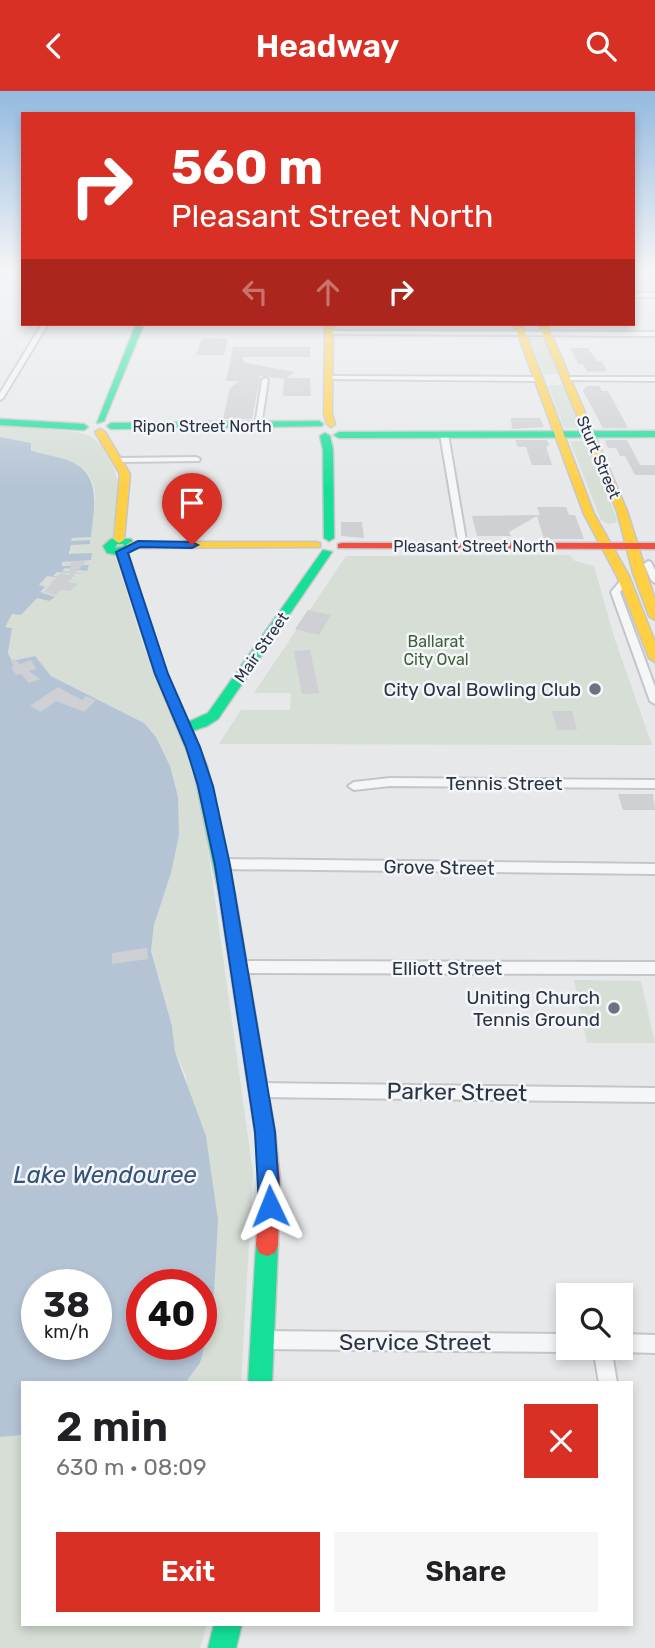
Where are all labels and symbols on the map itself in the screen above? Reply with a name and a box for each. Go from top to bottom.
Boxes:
street label: Sturt Street [573,413,625,502]
street label: Ripon Street North [132,417,272,436]
pin [162,473,222,545]
street label: Pleasant Street North [393,537,555,556]
street label: Mair Street [230,609,293,686]
park label: Ballarat City Oval [403,632,469,669]
place label: City Oval Bowling Club [384,678,581,701]
marker: City Oval Bowling Club [587,681,603,697]
street label: Tennis Street [446,772,563,795]
street label: Grove Street [383,855,495,880]
street label: Elliott Street [392,957,503,980]
place label: Uniting Church Tennis Ground [466,986,600,1031]
marker: Uniting Church Tennis Ground [606,1000,622,1016]
street label: Parker Street [387,1077,527,1107]
water label: Lake Wendouree [13,1161,197,1189]
position arrow [233,1169,307,1243]
speed limit sign: 40 [126,1269,217,1360]
street label: Service Street [339,1328,491,1356]

